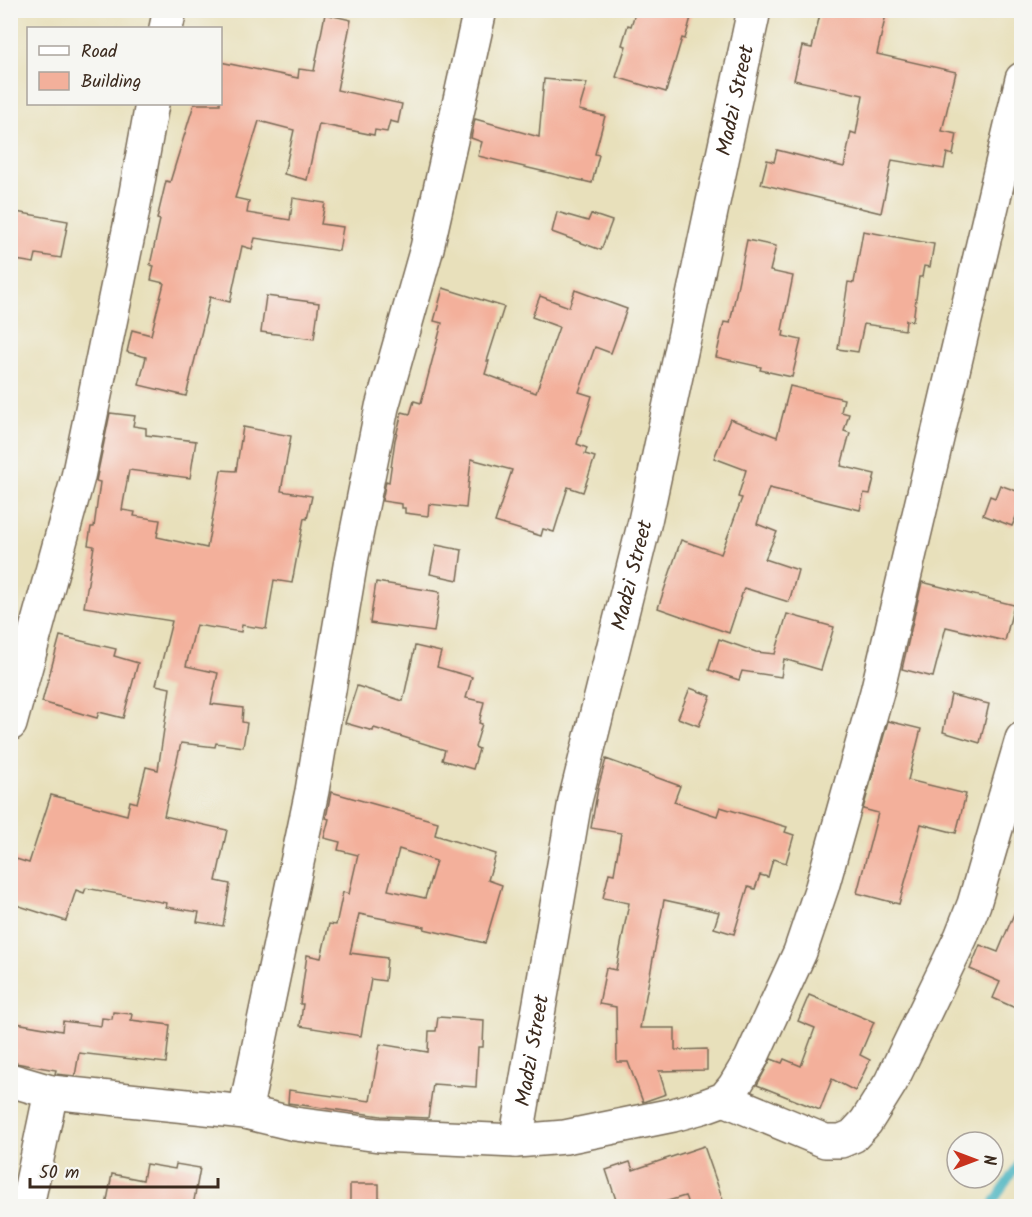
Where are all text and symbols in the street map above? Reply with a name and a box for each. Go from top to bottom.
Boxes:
legend [27,27,222,105]
text: Road [81,38,118,67]
street label: Madzi Street [708,41,764,159]
text: Building [81,68,141,97]
street label: Madzi Street [603,516,663,634]
street label: Madzi Street [507,991,559,1109]
north arrow [945,1130,1005,1190]
scale bar [30,1151,218,1189]
text: N [976,1155,1001,1165]
text: 50 m [39,1159,79,1188]

